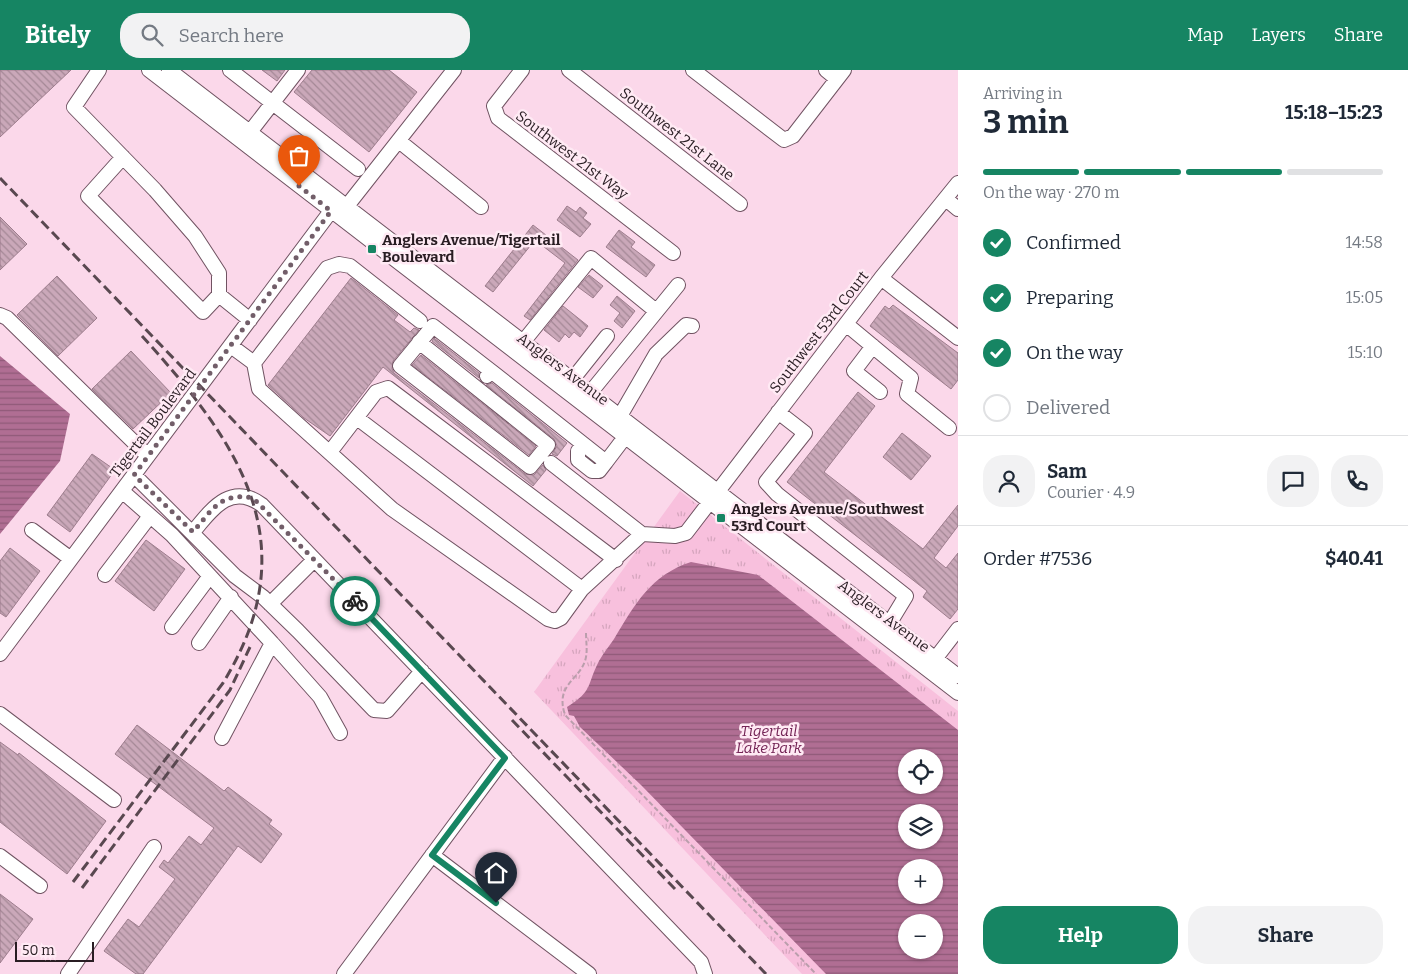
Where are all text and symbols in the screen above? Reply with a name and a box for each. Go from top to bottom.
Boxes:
search box [120,13,470,58]
text: Bitely [25,21,90,49]
icon: search [138,21,166,49]
text: Search here [178,24,284,47]
text: Map [1187,24,1223,46]
text: Layers [1251,24,1306,46]
text: Share [1334,24,1383,46]
street label: Southwest 21st Lane [616,84,738,184]
text: Arriving in [983,84,1062,103]
text: 15:18–15:23 [1285,101,1383,124]
text: 3 min [983,103,1069,141]
street label: Southwest 21st Way [512,107,632,203]
pin [278,135,320,186]
icon: bag [285,142,313,170]
text: On the way · 270 m [983,183,1120,202]
icon: check [983,229,1011,257]
place label: Anglers Avenue/Tigertail Boulevard [382,231,561,266]
text: Confirmed [1026,231,1121,254]
text: 14:58 [1346,233,1383,252]
marker: Anglers Avenue/Tigertail Boulevard [366,243,378,255]
street label: Southwest 53rd Court [766,267,873,397]
icon: check [983,284,1011,312]
text: Preparing [1026,286,1114,309]
text: 15:05 [1346,288,1383,307]
street label: Anglers Avenue [514,329,612,409]
icon: check [983,339,1011,367]
text: On the way [1026,341,1123,364]
text: 15:10 [1348,343,1383,362]
street label: Tigertail Boulevard [106,365,200,481]
text: Delivered [1026,396,1110,419]
button: person [983,455,1035,507]
button: chat [1267,455,1319,507]
button: phone [1331,455,1383,507]
text: Sam [1047,460,1087,483]
text: Courier · 4.9 [1047,483,1135,502]
place label: Anglers Avenue/Southwest 53rd Court [731,500,924,535]
marker: Anglers Avenue/Southwest 53rd Court [715,512,727,524]
text: Order #7536 [983,547,1092,570]
text: $40.41 [1325,547,1383,570]
courier [330,576,380,626]
street label: Anglers Avenue [835,576,933,656]
icon: bike [341,587,369,615]
park label: Tigertail Lake Park [736,722,803,757]
map controls [898,749,943,959]
button: locate [898,749,943,794]
button: layers [898,804,943,849]
pin [475,852,517,903]
icon: home [482,859,510,887]
button: + [898,859,943,904]
button: Help [983,906,1178,964]
button: Share [1188,906,1383,964]
button: − [898,914,943,959]
scale bar [15,939,94,962]
text: 50 m [22,942,55,959]

